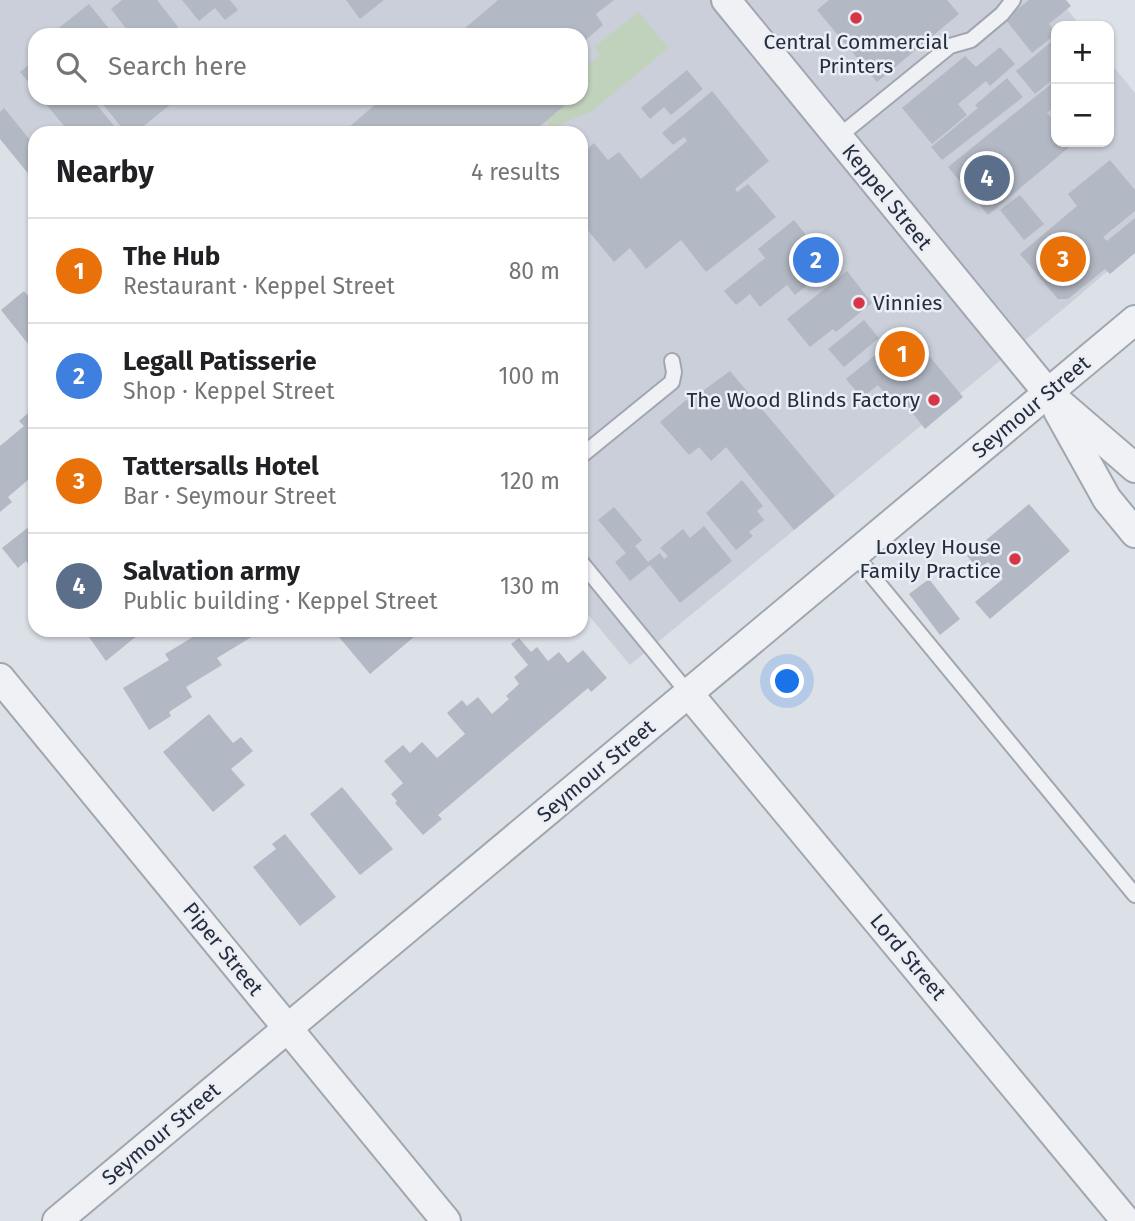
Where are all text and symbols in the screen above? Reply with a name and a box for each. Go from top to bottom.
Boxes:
marker: Central Commercial Printers [848,10,864,26]
map controls [1051,21,1114,147]
button: + [1051,21,1114,84]
search box [28,28,588,105]
place label: Central Commercial Printers [764,29,948,79]
icon: search [52,48,90,86]
text: Search here [108,51,247,82]
button: − [1051,84,1114,147]
street label: Keppel Street [836,139,938,255]
pin: 4 [964,152,1010,204]
text: Nearby [56,154,154,190]
text: 4 results [471,158,560,186]
pin: 3 [1040,233,1086,285]
pin: 2 [793,234,839,286]
text: The Hub [123,241,220,272]
text: 1 [74,257,84,285]
text: 80 m [509,257,560,285]
text: Restaurant · Keppel Street [123,272,395,300]
place label: Vinnies [873,290,943,316]
marker: Vinnies [851,295,867,311]
pin: 1 [879,328,925,380]
text: Legall Patisserie [123,346,317,377]
street label: Seymour Street [967,350,1096,464]
text: 2 [73,362,85,390]
text: 100 m [499,362,560,390]
text: Shop · Keppel Street [123,377,335,405]
place label: The Wood Blinds Factory [686,387,921,413]
marker: The Wood Blinds Factory [926,392,942,408]
text: Tattersalls Hotel [123,451,319,482]
text: 3 [73,467,85,495]
text: 120 m [500,467,560,495]
text: Bar · Seymour Street [123,482,336,510]
place label: Loxley House Family Practice [860,534,1001,584]
marker: Loxley House Family Practice [1007,551,1023,567]
text: Salvation army [123,556,300,587]
text: 4 [73,572,86,600]
text: 130 m [500,572,560,600]
text: Public building · Keppel Street [123,587,438,615]
your location [770,664,804,698]
street label: Seymour Street [532,714,661,828]
street label: Piper Street [177,897,269,1001]
street label: Lord Street [864,909,952,1006]
street label: Seymour Street [97,1077,226,1191]

